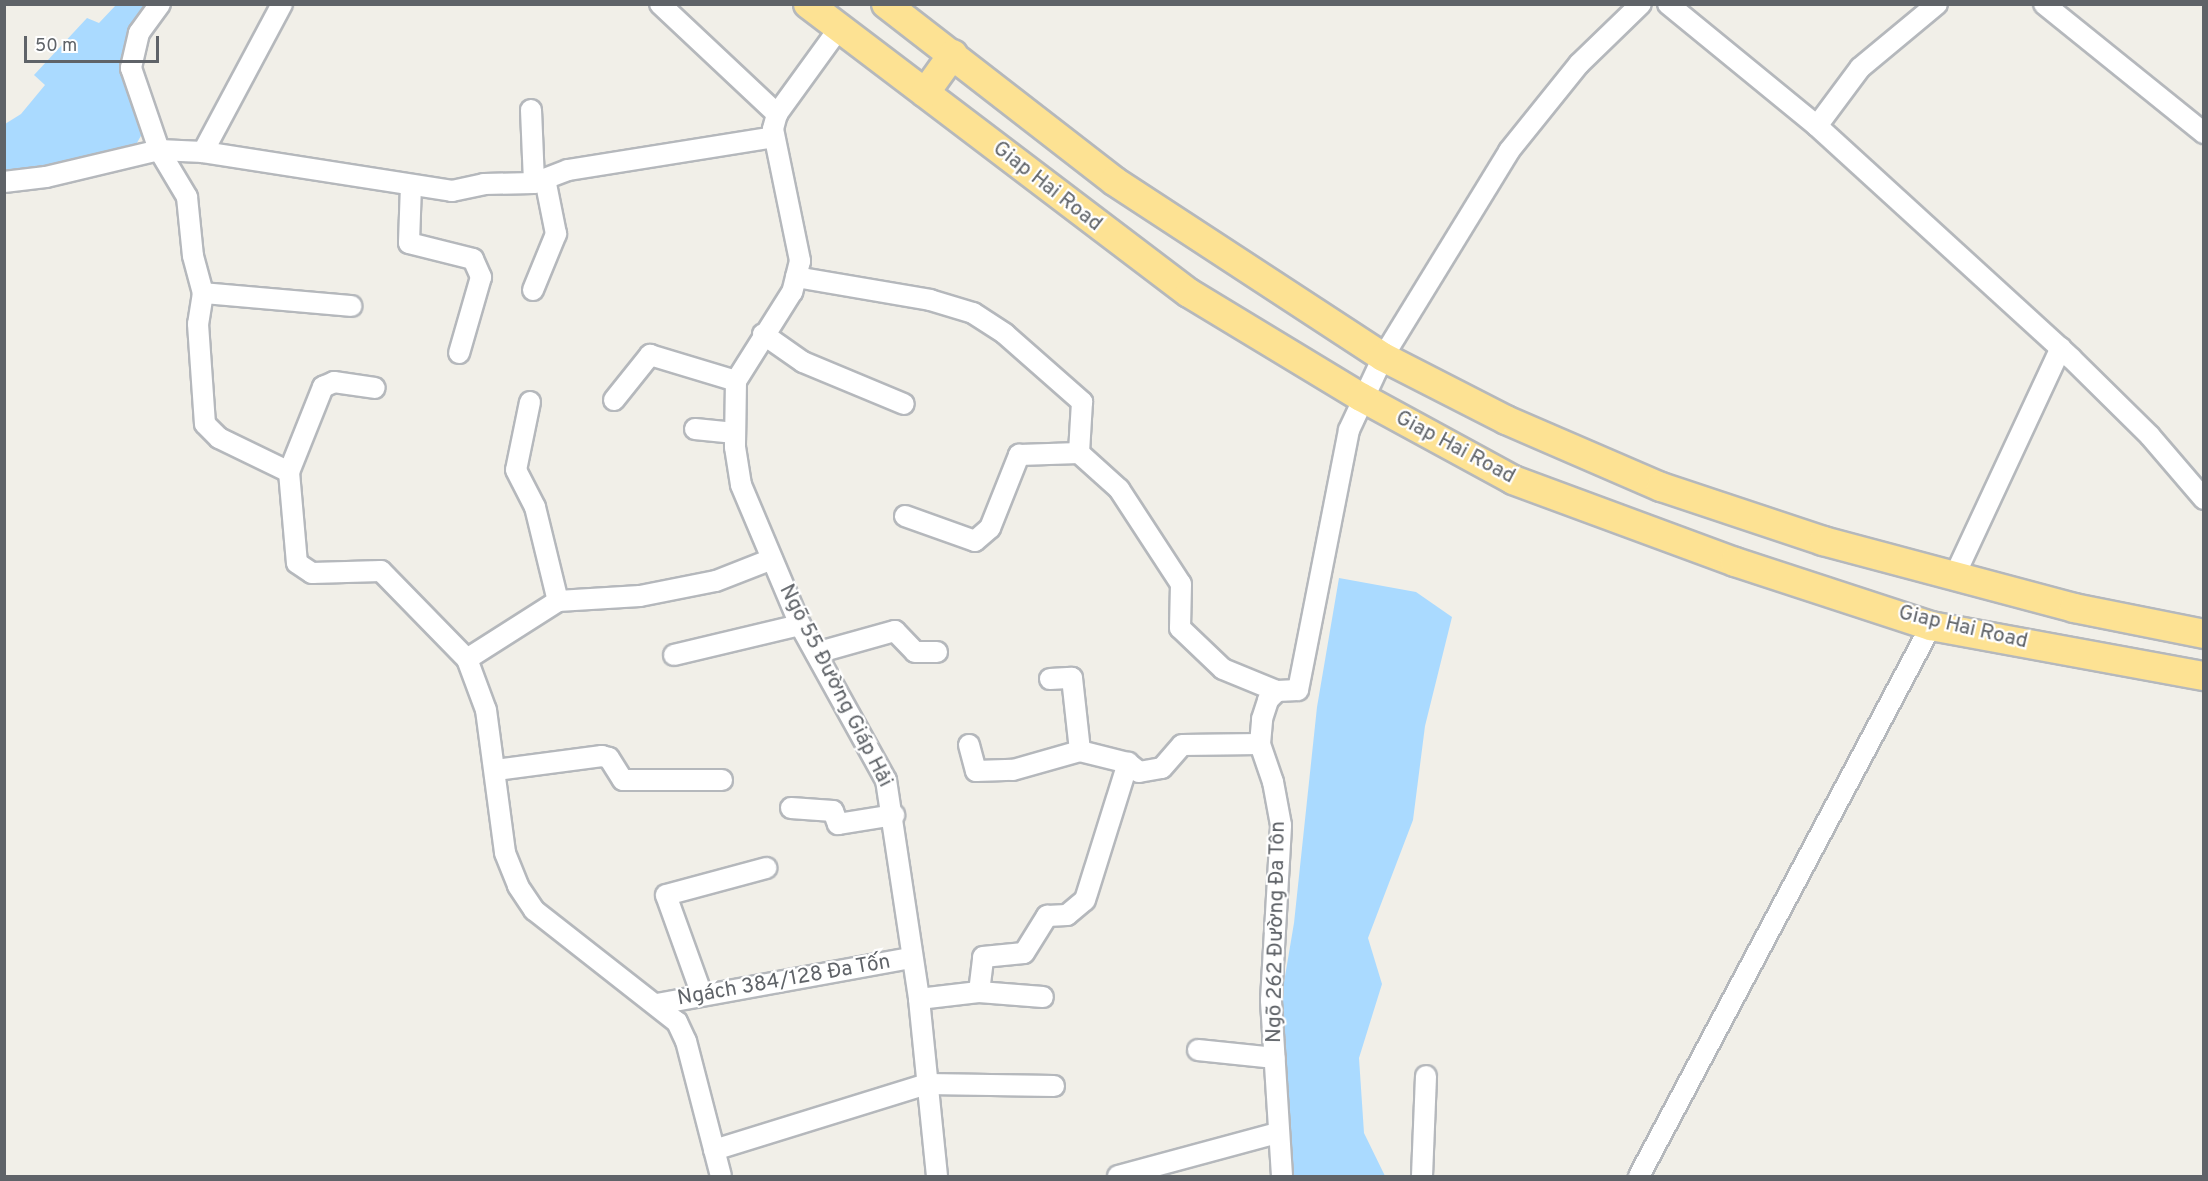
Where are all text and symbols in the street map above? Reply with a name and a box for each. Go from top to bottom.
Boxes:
scale bar [27,24,162,62]
text: 50 m [35,35,77,58]
street label: Giap Hai Road [987,136,1107,238]
street label: Giap Hai Road [1391,406,1519,490]
street label: Ngõ 55 Đường Giáp Hải [773,580,897,792]
street label: Giap Hai Road [1896,601,2030,655]
street label: Ngõ 262 Đường Đa Tôn [1262,820,1292,1044]
street label: Ngách 384/128 Đa Tốn [675,950,893,1012]

